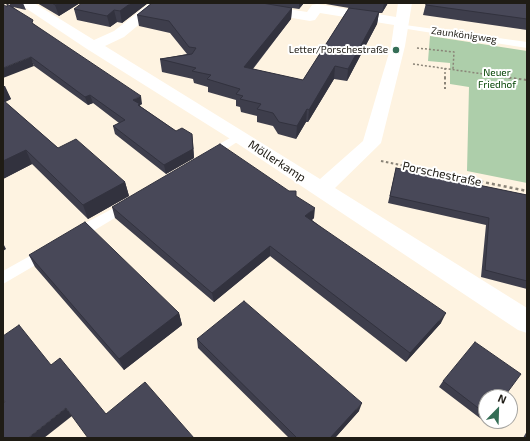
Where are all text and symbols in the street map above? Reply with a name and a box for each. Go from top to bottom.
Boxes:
street label: Zaunkönigweg [430,24,498,46]
place label: Letter/Porschestraße [289,44,388,56]
marker: Letter/Porschestraße [391,45,401,55]
park label: Neuer Friedhof [478,67,516,90]
street label: Möllerkamp [245,137,309,185]
street label: Porschestraße [401,159,483,189]
north arrow [478,389,518,429]
text: N [496,391,509,406]

